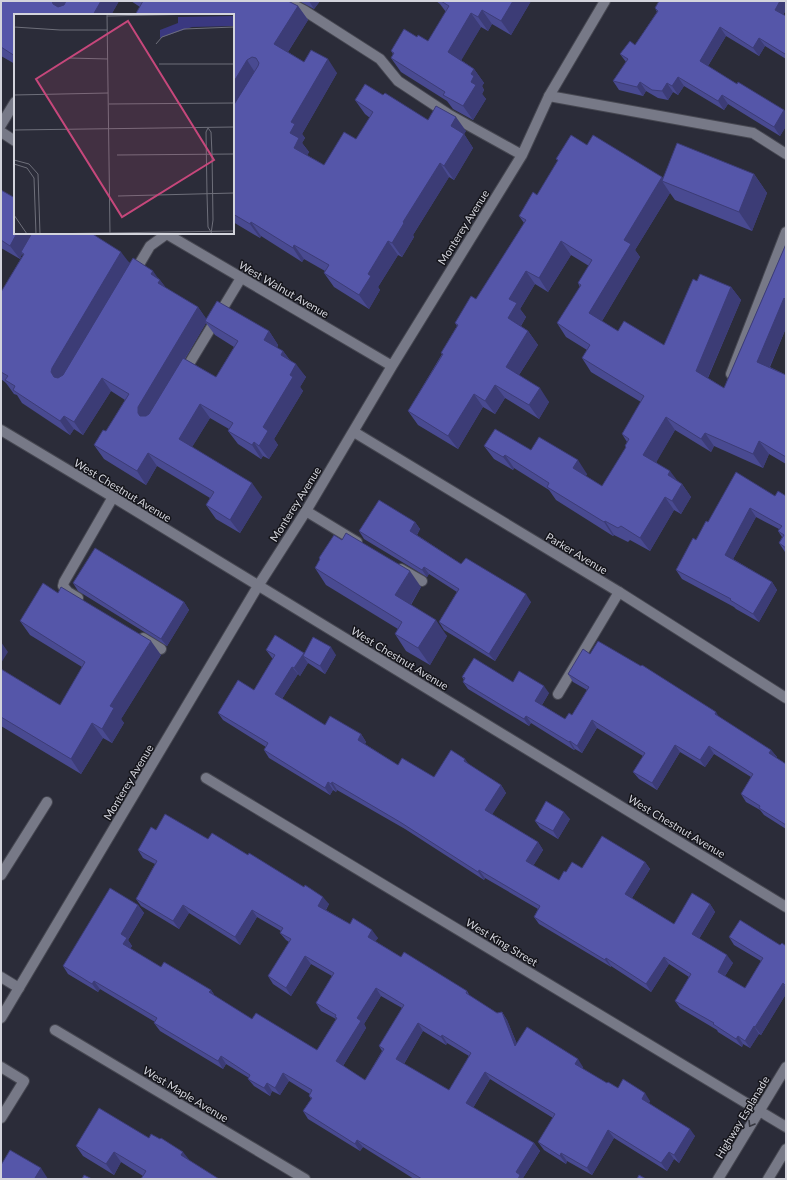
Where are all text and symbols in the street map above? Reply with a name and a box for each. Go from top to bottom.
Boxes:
inset map [14,14,234,234]
street label: Monterey Avenue [435,187,491,267]
street label: West Walnut Avenue [237,258,332,320]
street label: West Chestnut Avenue [72,456,174,524]
street label: Monterey Avenue [267,464,323,544]
street label: Parker Avenue [544,529,610,577]
street label: West Chestnut Avenue [349,624,451,692]
street label: Monterey Avenue [100,742,156,822]
street label: West Chestnut Avenue [626,792,728,860]
street label: West King Street [464,915,540,969]
street label: West Maple Avenue [141,1063,231,1125]
street label: Highway Esplanade [712,1073,772,1161]
one-way arrow [749,1120,756,1127]

